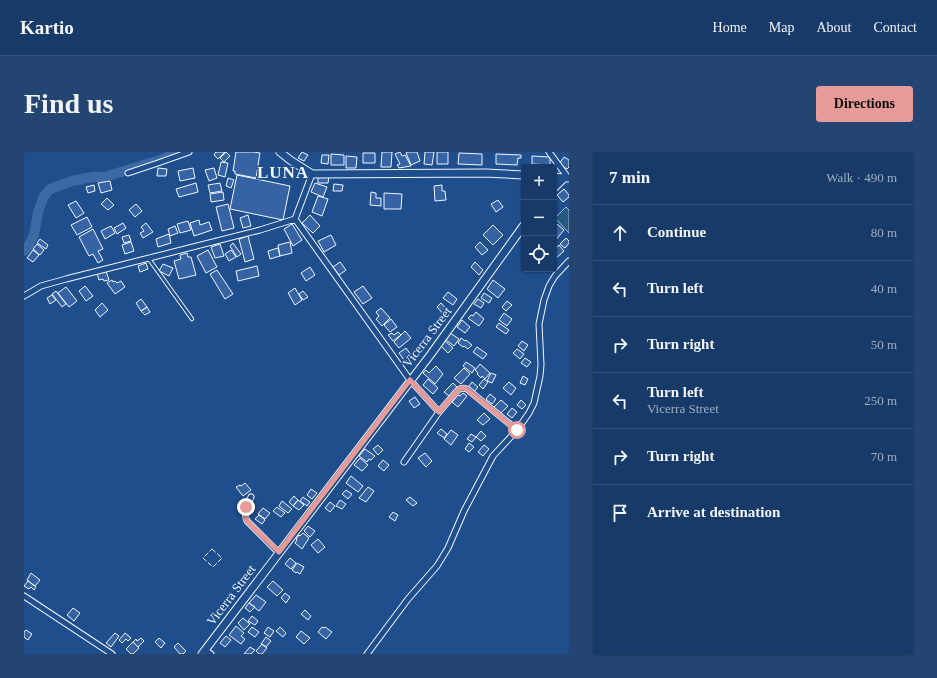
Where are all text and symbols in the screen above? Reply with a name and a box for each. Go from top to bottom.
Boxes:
text: Kartio [20,17,74,38]
text: Home [713,20,747,35]
text: Map [769,20,794,35]
text: About [816,20,851,35]
text: Contact [873,20,917,35]
button: Directions [816,86,913,122]
text: Find us [24,88,114,119]
district label: LUNA [257,163,309,182]
map controls [521,164,557,272]
button: + [521,164,557,200]
text: 7 min [609,168,650,187]
text: Walk · 490 m [826,170,897,185]
button: − [521,200,557,236]
icon: ahead [609,222,631,244]
text: Continue [647,224,706,240]
text: 80 m [871,225,897,240]
button: locate [521,236,557,272]
icon: left [609,278,631,300]
text: Turn left [647,280,704,296]
text: 40 m [871,281,897,296]
street label: Vicerra Street [399,304,455,370]
icon: right [609,334,631,356]
text: Turn right [647,336,714,352]
text: 50 m [871,337,897,352]
text: Turn left [647,384,704,400]
icon: left [609,390,631,412]
text: 250 m [864,393,897,408]
text: Vicerra Street [647,401,719,416]
route start [508,421,526,439]
icon: right [609,446,631,468]
text: Turn right [647,448,714,464]
text: 70 m [871,449,897,464]
route end [237,498,255,516]
icon: arrive [609,502,631,524]
text: Arrive at destination [647,504,780,520]
street label: Vicerra Street [203,562,259,628]

